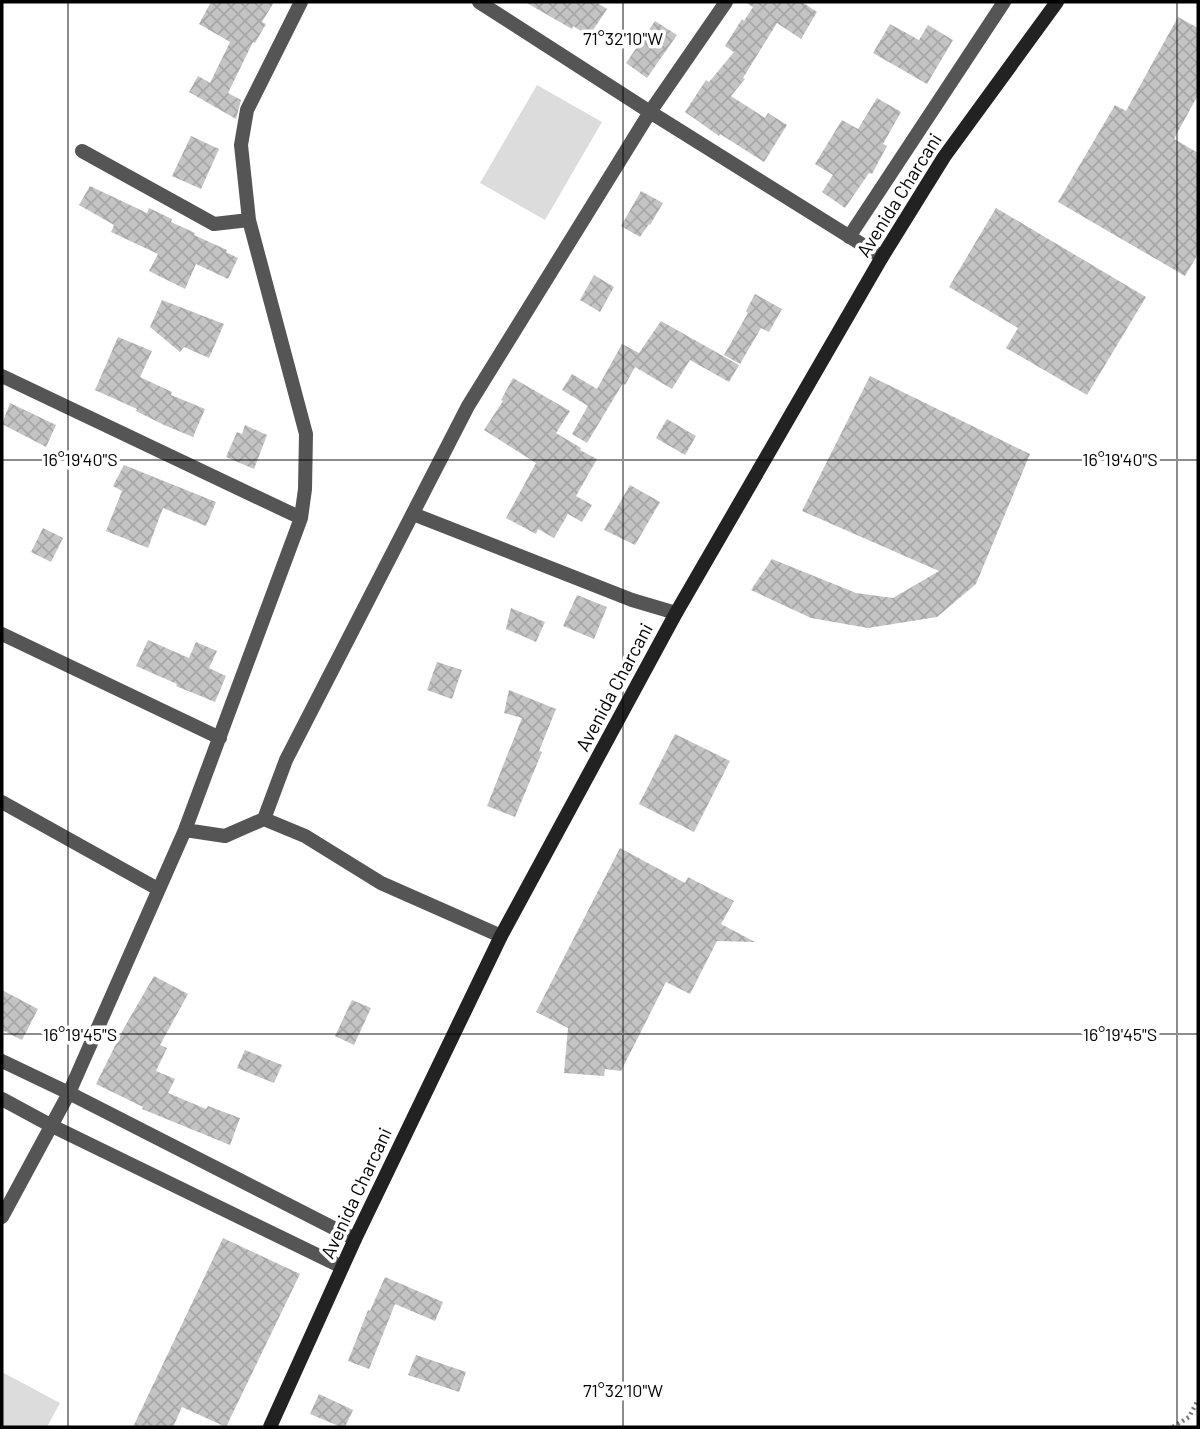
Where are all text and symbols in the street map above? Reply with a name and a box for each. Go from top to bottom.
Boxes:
text: 71°32'10"W [583,27,663,49]
street label: Avenida Charcani [851,129,946,261]
text: 16°19'40"S [42,448,118,470]
text: 16°19'40"S [1082,448,1158,470]
street label: Avenida Charcani [570,619,657,755]
text: 16°19'45"S [43,1023,117,1045]
text: 16°19'45"S [1083,1023,1157,1045]
street label: Avenida Charcani [315,1124,396,1262]
text: 71°32'10"W [583,1379,663,1401]

